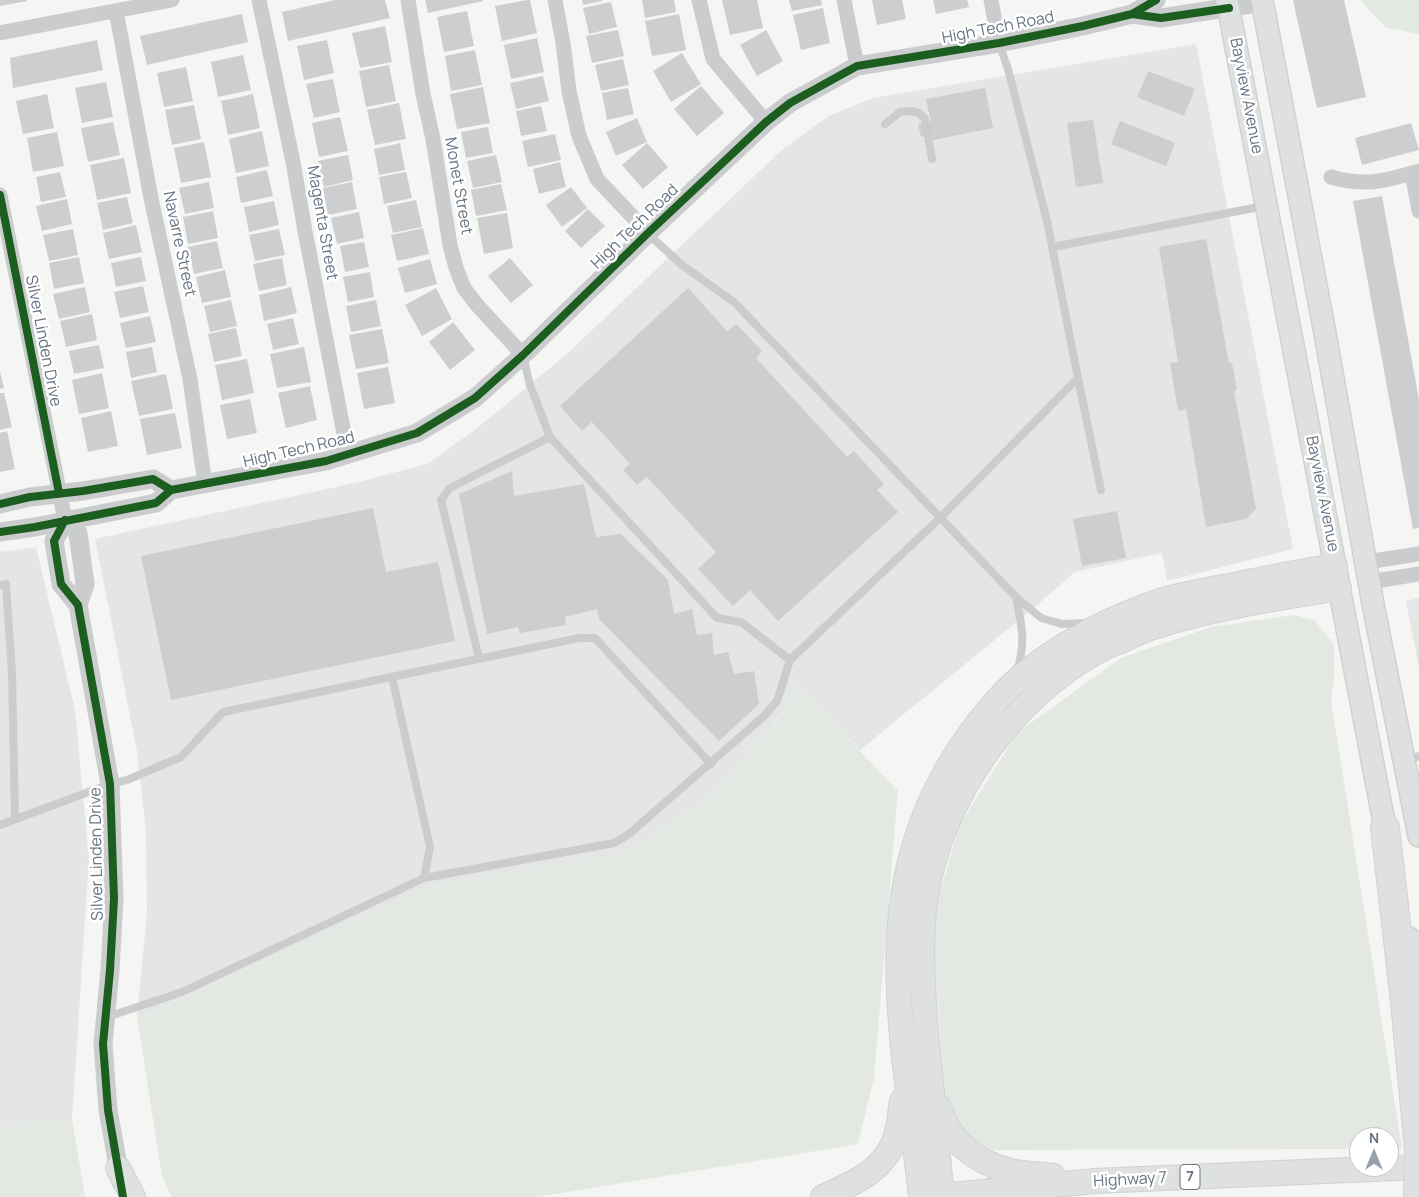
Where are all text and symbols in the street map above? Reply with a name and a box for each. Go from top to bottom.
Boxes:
street label: High Tech Road [940,8,1056,48]
street label: Bayview Avenue [1225,36,1267,156]
street label: Monet Street [440,136,476,236]
street label: Magenta Street [302,164,342,282]
street label: High Tech Road [587,181,683,273]
street label: Navarre Street [158,190,200,298]
street label: Silver Linden Drive [21,274,65,408]
street label: High Tech Road [241,428,357,472]
street label: Bayview Avenue [1301,434,1343,554]
street label: Silver Linden Drive [86,787,108,921]
north arrow [1349,1127,1399,1177]
text: N [1369,1128,1379,1147]
road number: 7 [1180,1164,1200,1190]
street label: Highway 7 [1093,1168,1167,1192]

